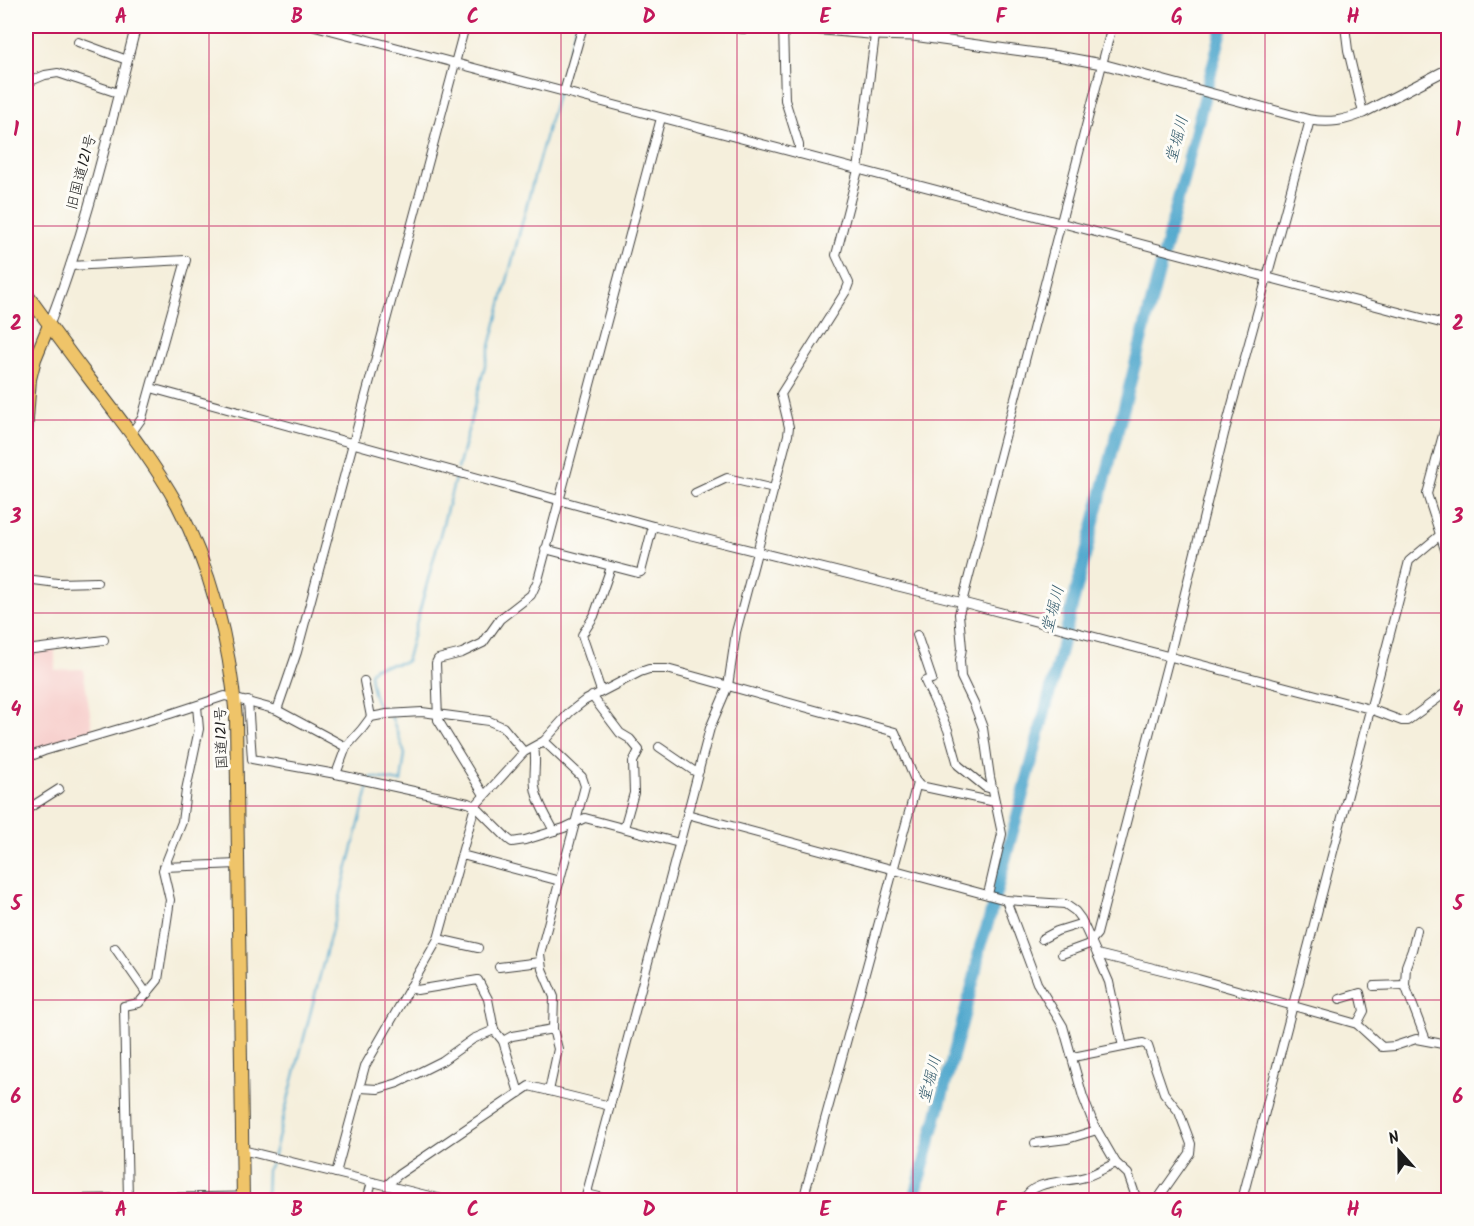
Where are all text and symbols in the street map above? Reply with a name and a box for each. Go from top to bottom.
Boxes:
text: A [115,2,127,34]
text: B [291,2,303,34]
text: C [467,2,479,34]
text: D [642,2,656,34]
text: E [819,2,831,34]
text: F [996,2,1008,34]
text: G [1171,2,1183,34]
text: H [1346,2,1360,34]
water label: 堂堀川 [1159,113,1196,166]
text: 1 [13,115,19,147]
text: 1 [1455,115,1461,147]
street label: 旧国道121号 [60,131,104,213]
text: 2 [10,309,22,341]
text: 2 [1452,309,1464,341]
text: 3 [10,502,22,534]
text: 3 [1452,502,1464,534]
water label: 堂堀川 [1035,583,1072,636]
text: 4 [11,695,22,727]
text: 4 [1453,695,1464,727]
street label: 国道121号 [209,706,235,770]
text: 5 [10,889,23,921]
text: 5 [1452,889,1465,921]
water label: 堂堀川 [912,1053,949,1106]
text: 6 [11,1082,22,1114]
text: 6 [1453,1082,1464,1114]
north arrow [1369,1121,1429,1181]
text: N [1385,1125,1403,1152]
text: A [115,1195,127,1226]
text: B [291,1195,303,1226]
text: C [467,1195,479,1226]
text: D [642,1195,656,1226]
text: E [819,1195,831,1226]
text: F [996,1195,1008,1226]
text: G [1171,1195,1183,1226]
text: H [1346,1195,1360,1226]

